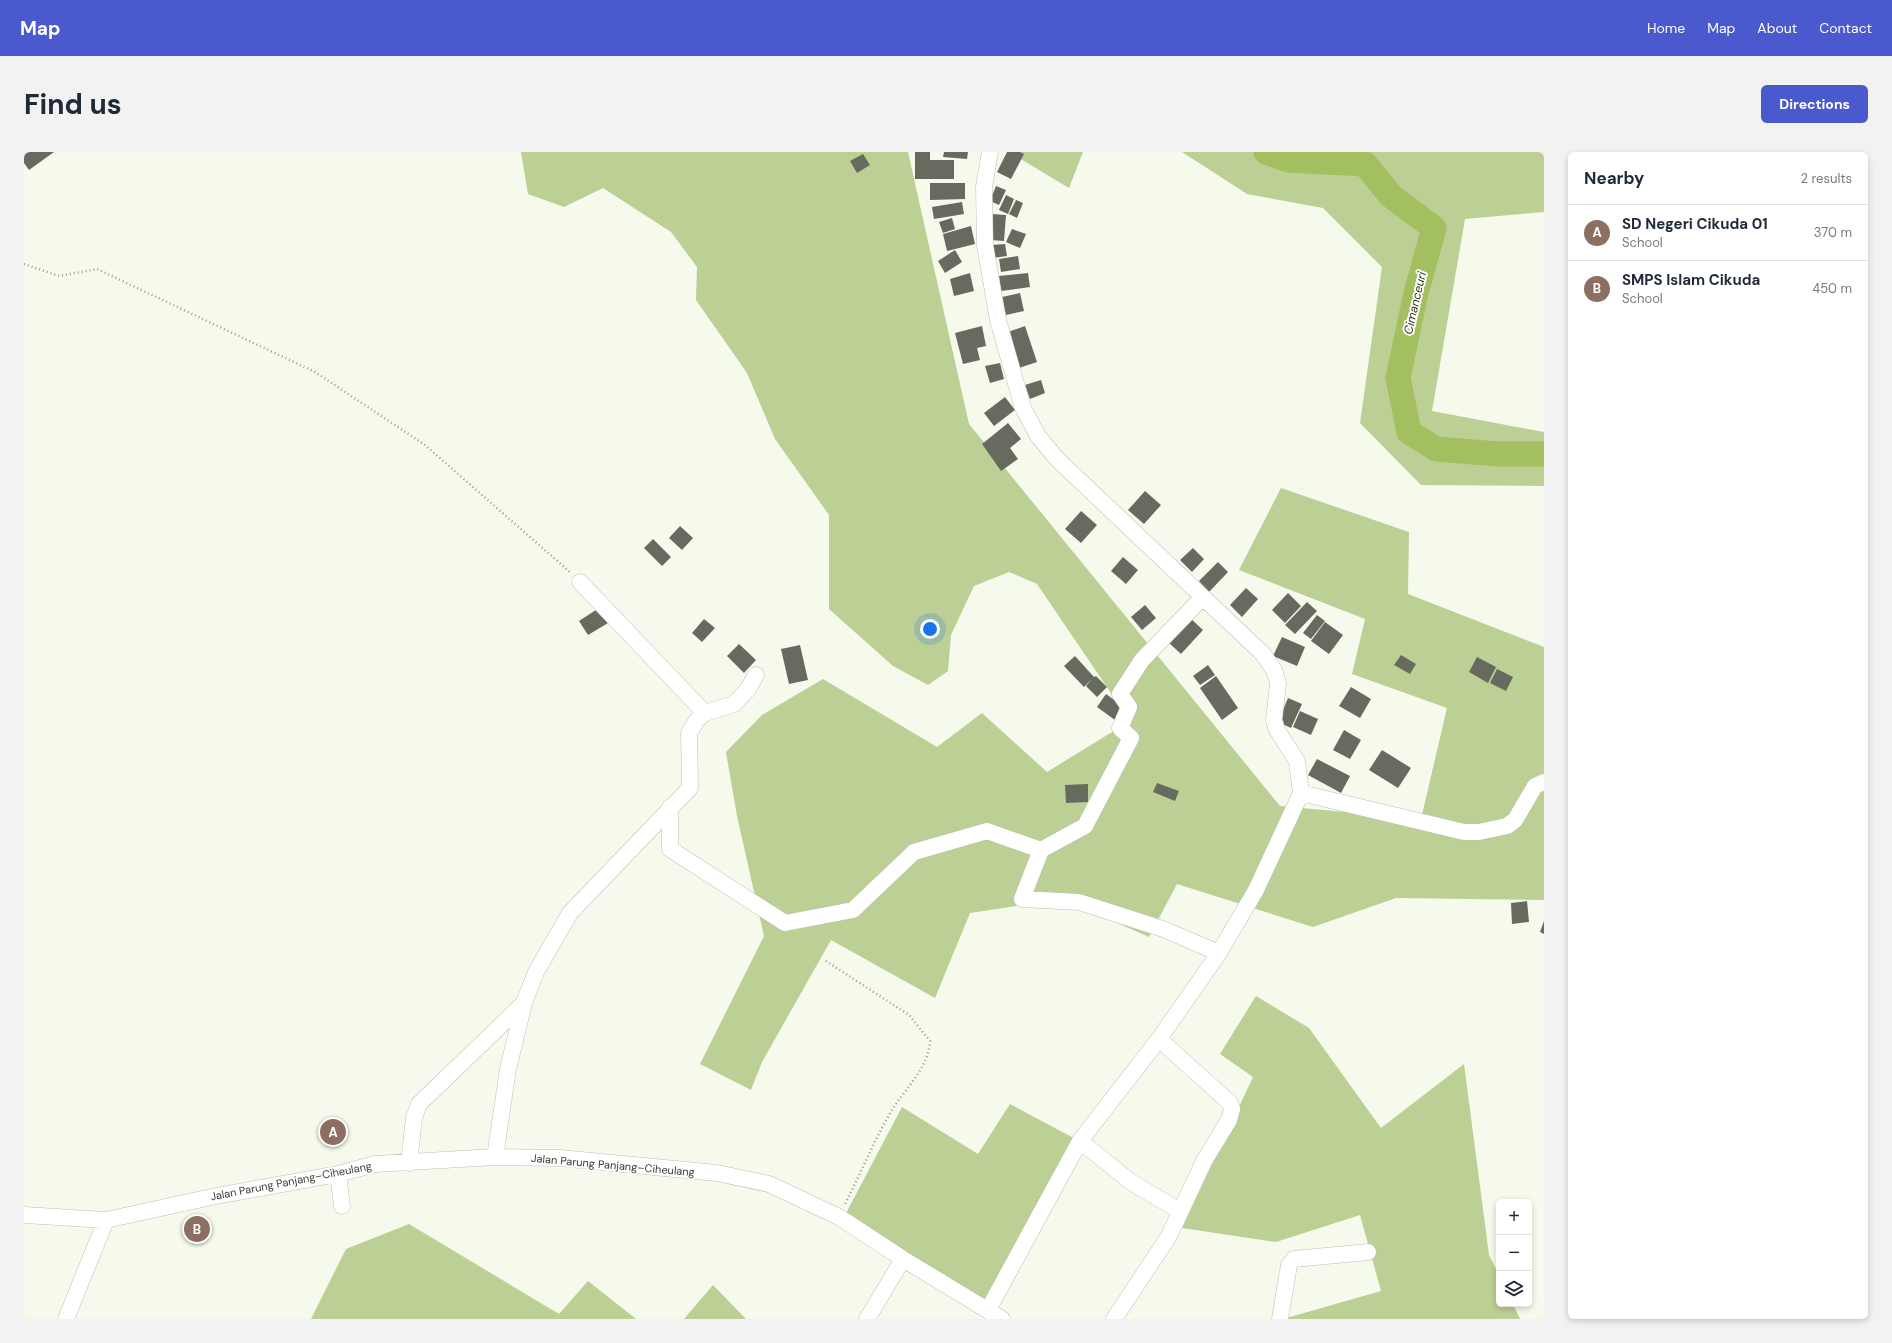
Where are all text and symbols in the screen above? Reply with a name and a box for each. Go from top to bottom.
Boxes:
text: Map [20,16,60,41]
text: Home [1647,19,1685,37]
text: Map [1707,19,1735,37]
text: About [1757,19,1797,37]
text: Contact [1819,19,1872,37]
button: Directions [1761,85,1868,123]
text: Find us [24,86,122,123]
text: Nearby [1584,167,1644,189]
text: 2 results [1801,170,1852,187]
text: SD Negeri Cikuda 01 [1622,214,1768,234]
text: A [1592,224,1602,241]
text: 370 m [1814,224,1852,241]
text: School [1622,234,1663,251]
water label: Cimanceuri [1400,269,1430,336]
text: SMPS Islam Cikuda [1622,270,1760,290]
text: B [1593,280,1601,297]
text: 450 m [1812,280,1852,297]
text: School [1622,290,1663,307]
your location [920,619,940,639]
pin: A [320,1117,346,1147]
street label: Jalan Parung Panjang–Ciheulang [531,1151,695,1179]
street label: Jalan Parung Panjang–Ciheulang [209,1158,373,1204]
map controls [1496,1199,1532,1307]
button: + [1496,1199,1532,1235]
pin: B [184,1214,210,1244]
button: − [1496,1235,1532,1271]
button: layers [1496,1271,1532,1307]

